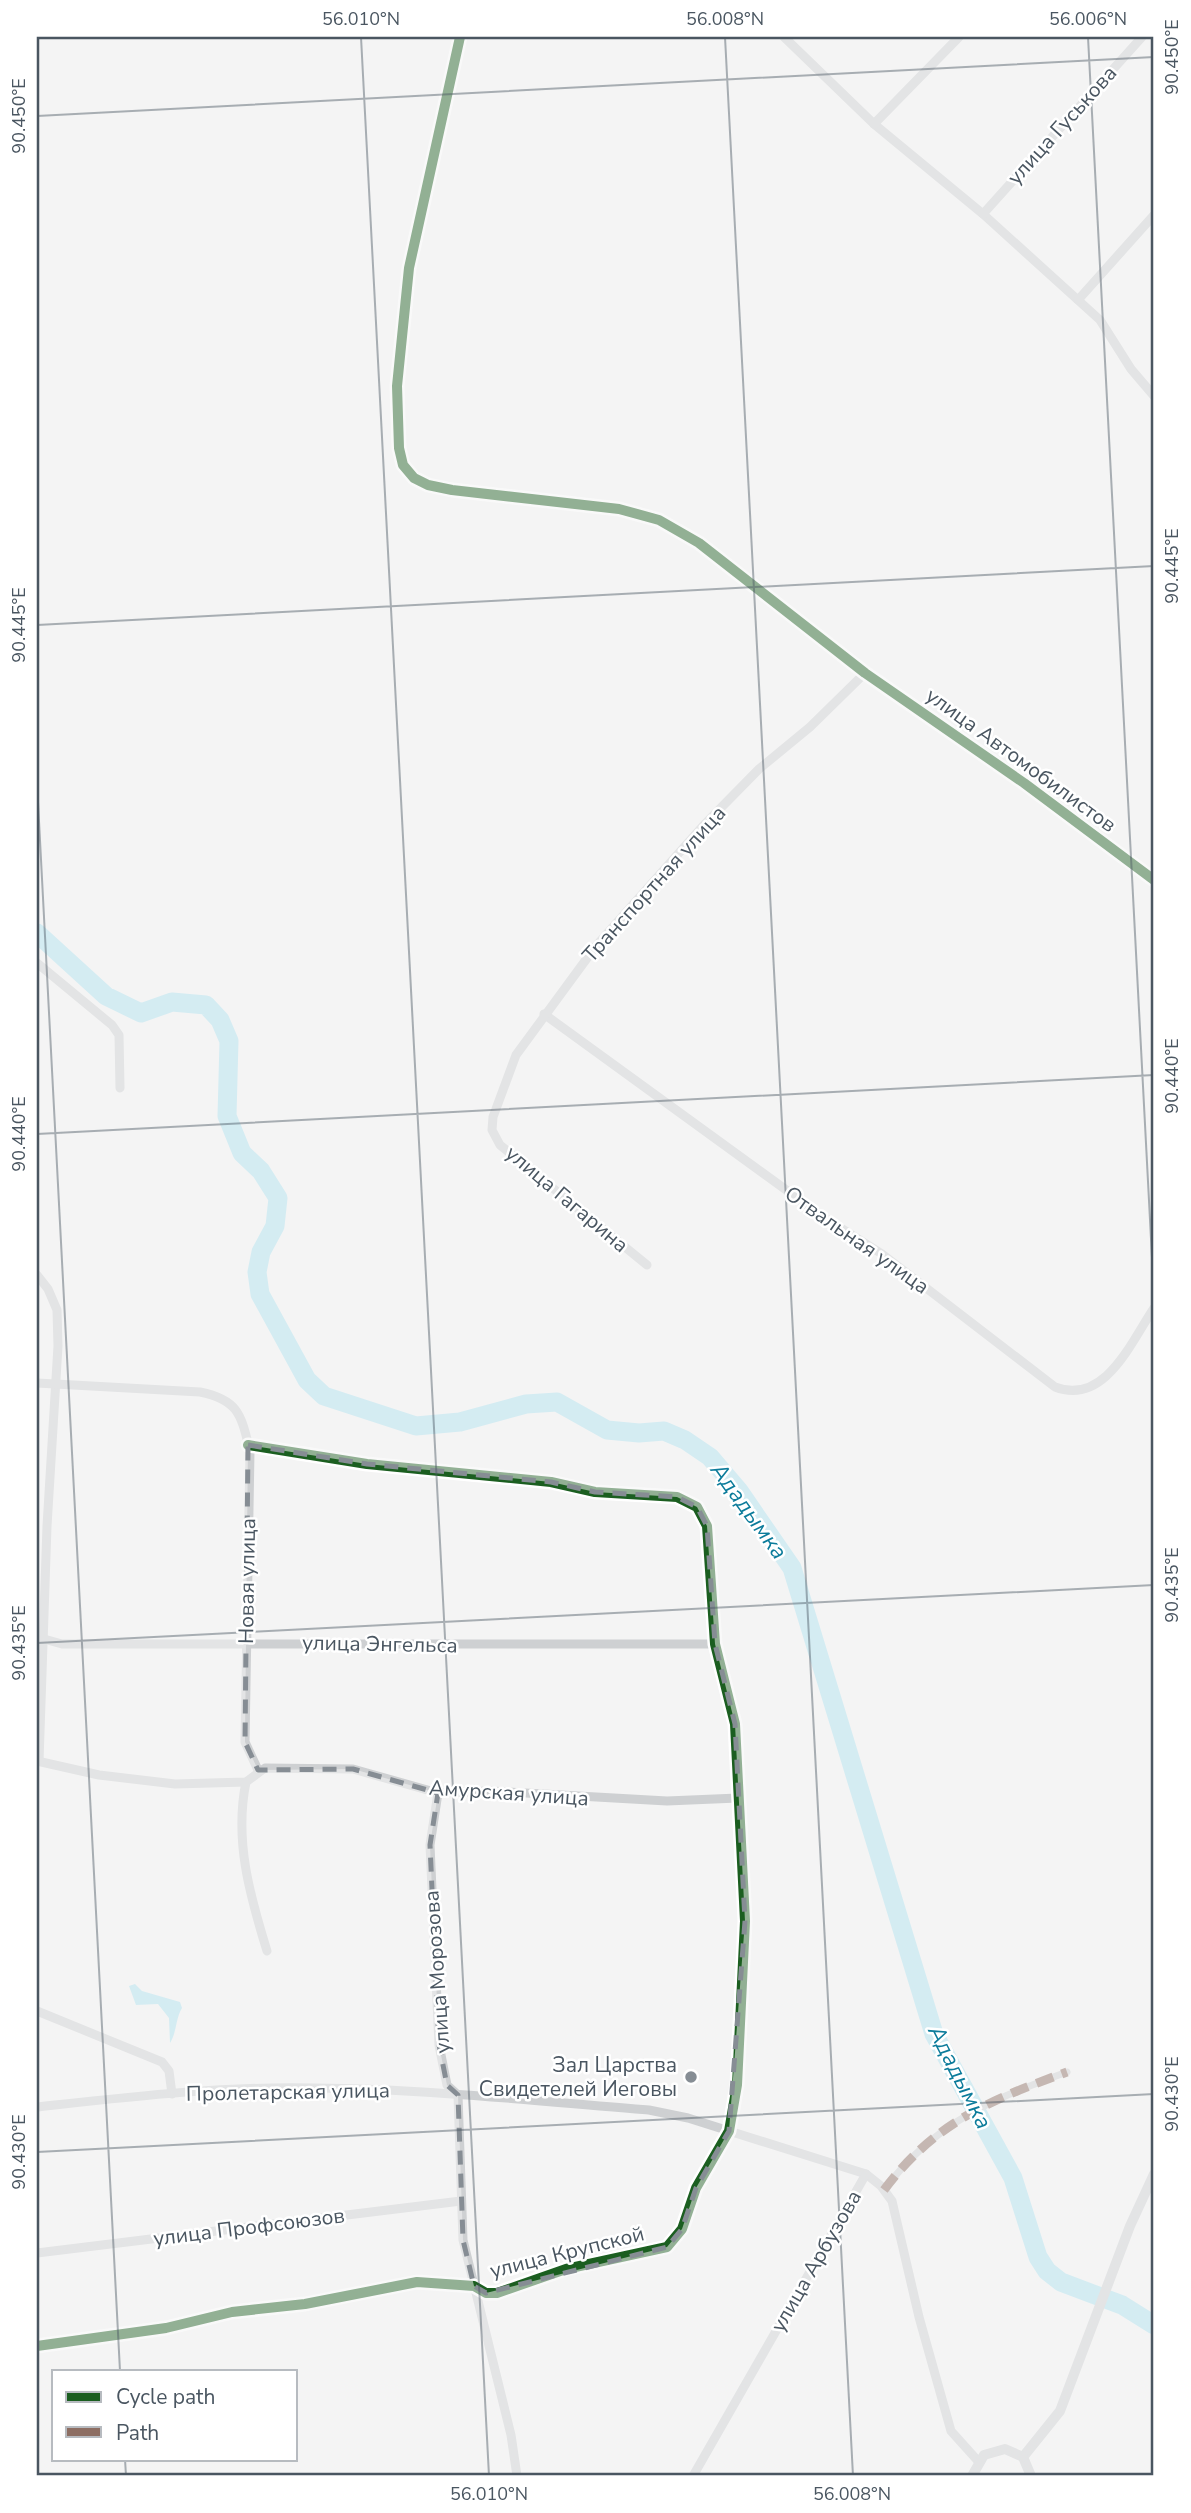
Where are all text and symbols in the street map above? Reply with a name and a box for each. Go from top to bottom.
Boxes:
text: 56.010°N [322,7,400,31]
text: 56.008°N [686,7,764,31]
text: 56.006°N [1049,7,1127,31]
text: 90.450°E [1160,19,1184,95]
street label: улица Гуськова [1001,59,1123,191]
text: 90.450°E [7,78,31,154]
text: 90.445°E [1160,528,1184,604]
text: 90.445°E [7,587,31,663]
street label: улица Автомобилистов [920,681,1122,839]
street label: Транспортная улица [576,800,732,968]
text: 90.440°E [1160,1038,1184,1114]
text: 90.440°E [7,1096,31,1172]
street label: улица Гагарина [500,1139,634,1259]
street label: Отвальная улица [779,1180,935,1300]
water label: Ададымка [703,1455,795,1566]
street label: Новая улица [232,1518,262,1644]
text: 90.435°E [1160,1547,1184,1623]
text: 90.435°E [7,1605,31,1681]
street label: улица Энгельса [302,1629,458,1659]
street label: Амурская улица [428,1773,590,1813]
street label: улица Морозова [417,1890,457,2054]
water label: Ададымка [920,2019,999,2134]
place label: Зал Царства Свидетелей Иеговы [479,2051,677,2103]
text: 90.430°E [1160,2056,1184,2132]
marker: Зал Царства Свидетелей Иеговы [683,2069,699,2085]
street label: Пролетарская улица [186,2076,390,2108]
text: 90.430°E [7,2114,31,2190]
street label: улица Арбузова [764,2185,868,2337]
street label: улица Профсоюзов [152,2201,346,2253]
street label: улица Крупской [487,2219,647,2285]
legend [52,2370,298,2460]
text: Cycle path [116,2383,215,2411]
text: Path [116,2419,159,2447]
text: 56.010°N [450,2482,528,2506]
text: 56.008°N [813,2482,891,2506]

